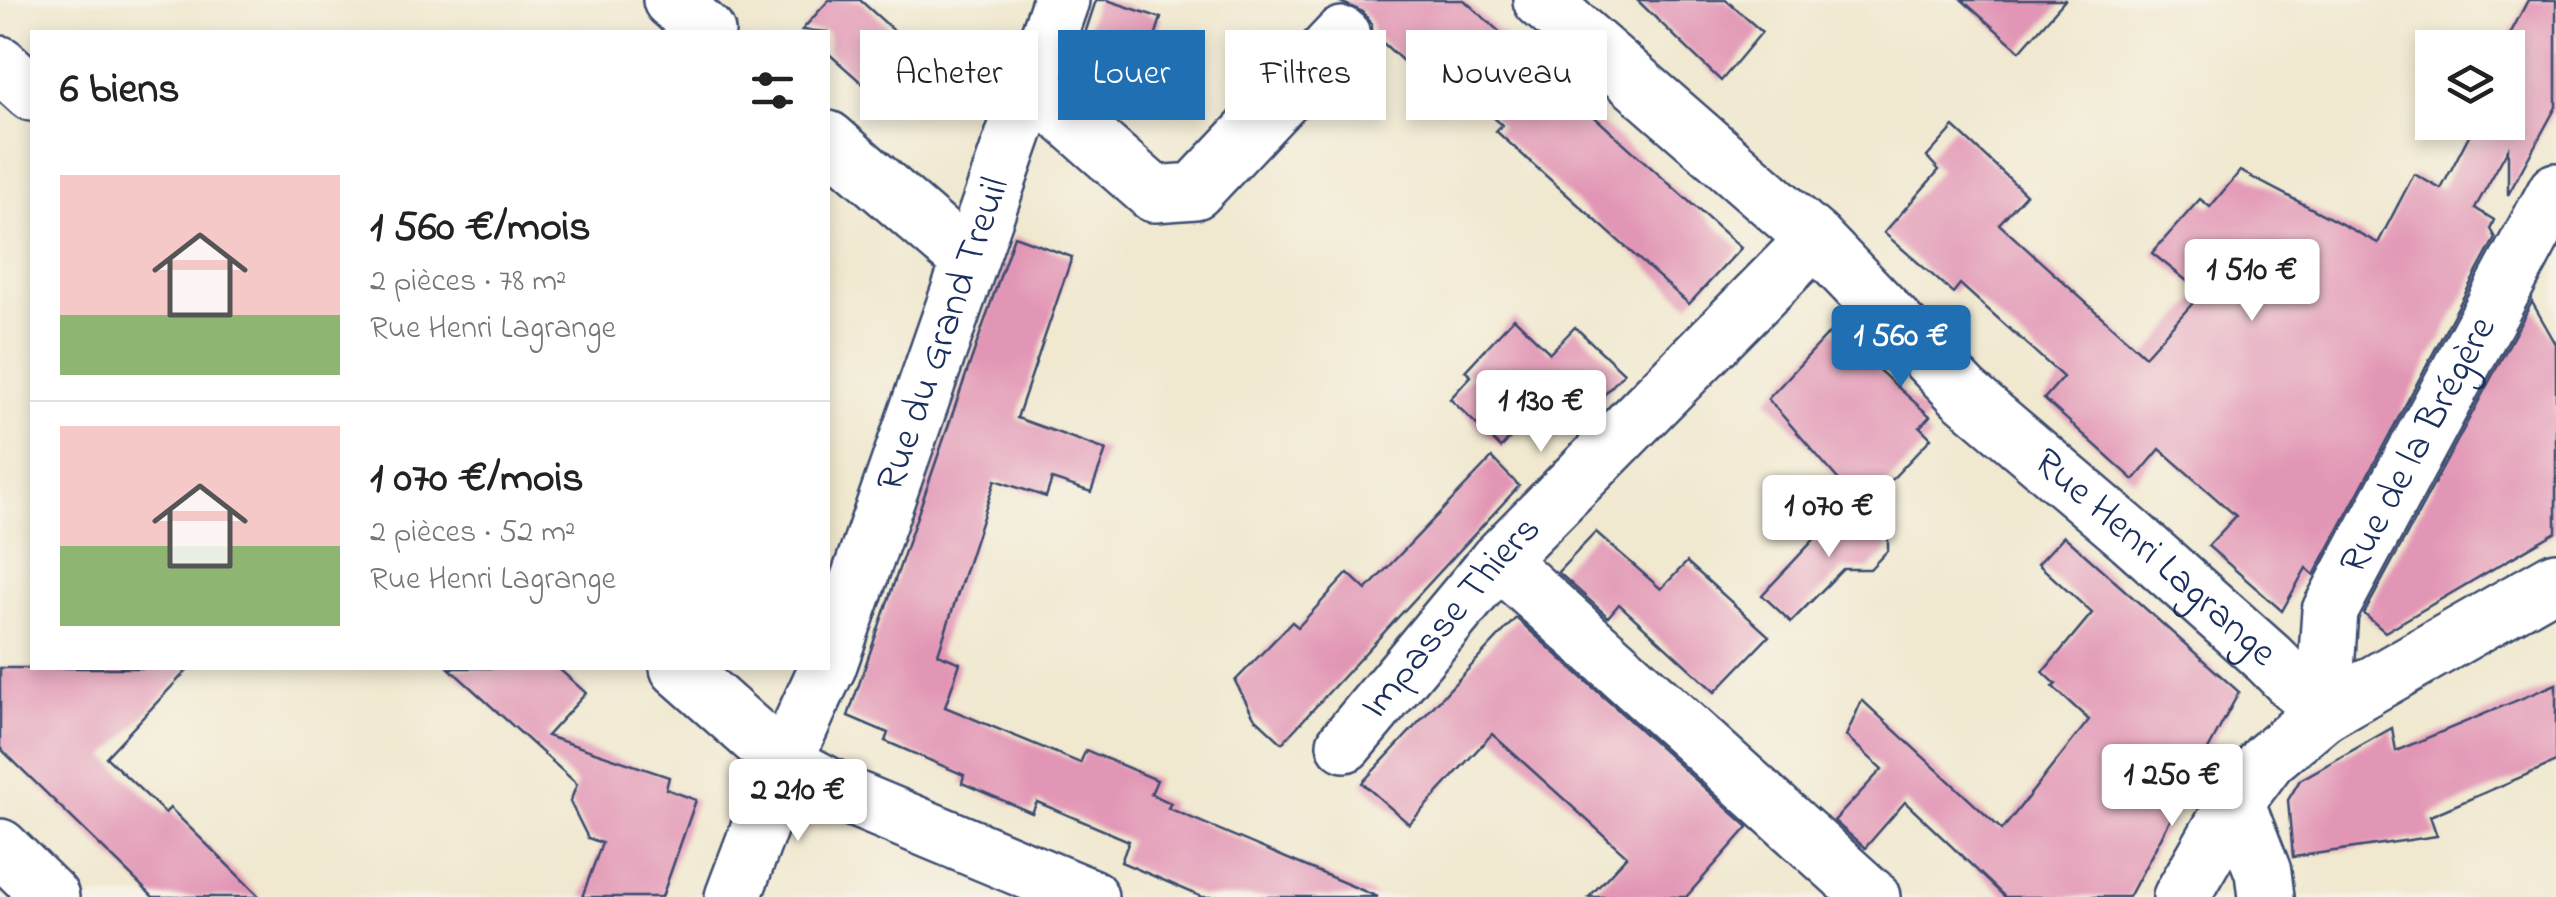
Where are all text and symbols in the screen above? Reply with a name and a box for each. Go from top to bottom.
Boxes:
chip: Acheter [860,30,1038,120]
chip: Louer [1058,30,1205,120]
chip: Filtres [1225,30,1386,120]
chip: Nouveau [1406,30,1607,120]
map controls [2415,30,2525,140]
button: layers [2415,30,2525,140]
text: 6 biens [60,60,180,121]
icon: filters [745,63,800,118]
street label: Rue du Grand Treuil [862,170,1026,500]
text: 1 560 €/mois [370,198,591,259]
icon: home [140,215,260,335]
pin: 1 510 € [2160,239,2344,324]
text: 1 510 € [2207,248,2297,295]
text: 2 pièces · 78 m² [370,259,567,306]
pin: 1 560 € [1809,305,1993,390]
text: Rue Henri Lagrange [370,306,616,353]
street label: Rue de la Brégère [2325,306,2513,585]
text: 1 560 € [1854,314,1948,361]
pin: 1 130 € [1449,370,1633,455]
text: 1 130 € [1498,379,1584,426]
street label: Rue Henri Lagrange [2019,435,2289,682]
text: 1 070 €/mois [370,449,584,510]
icon: home [140,466,260,586]
pin: 1 070 € [1737,475,1921,560]
text: 1 070 € [1784,484,1874,531]
street label: Impasse Thiers [1347,502,1555,733]
text: 2 pièces · 52 m² [370,510,576,557]
text: Rue Henri Lagrange [370,557,616,604]
pin: 1 250 € [2080,744,2264,829]
text: 1 250 € [2124,753,2220,800]
pin: 2 210 € [706,759,890,844]
text: 2 210 € [751,768,845,815]

